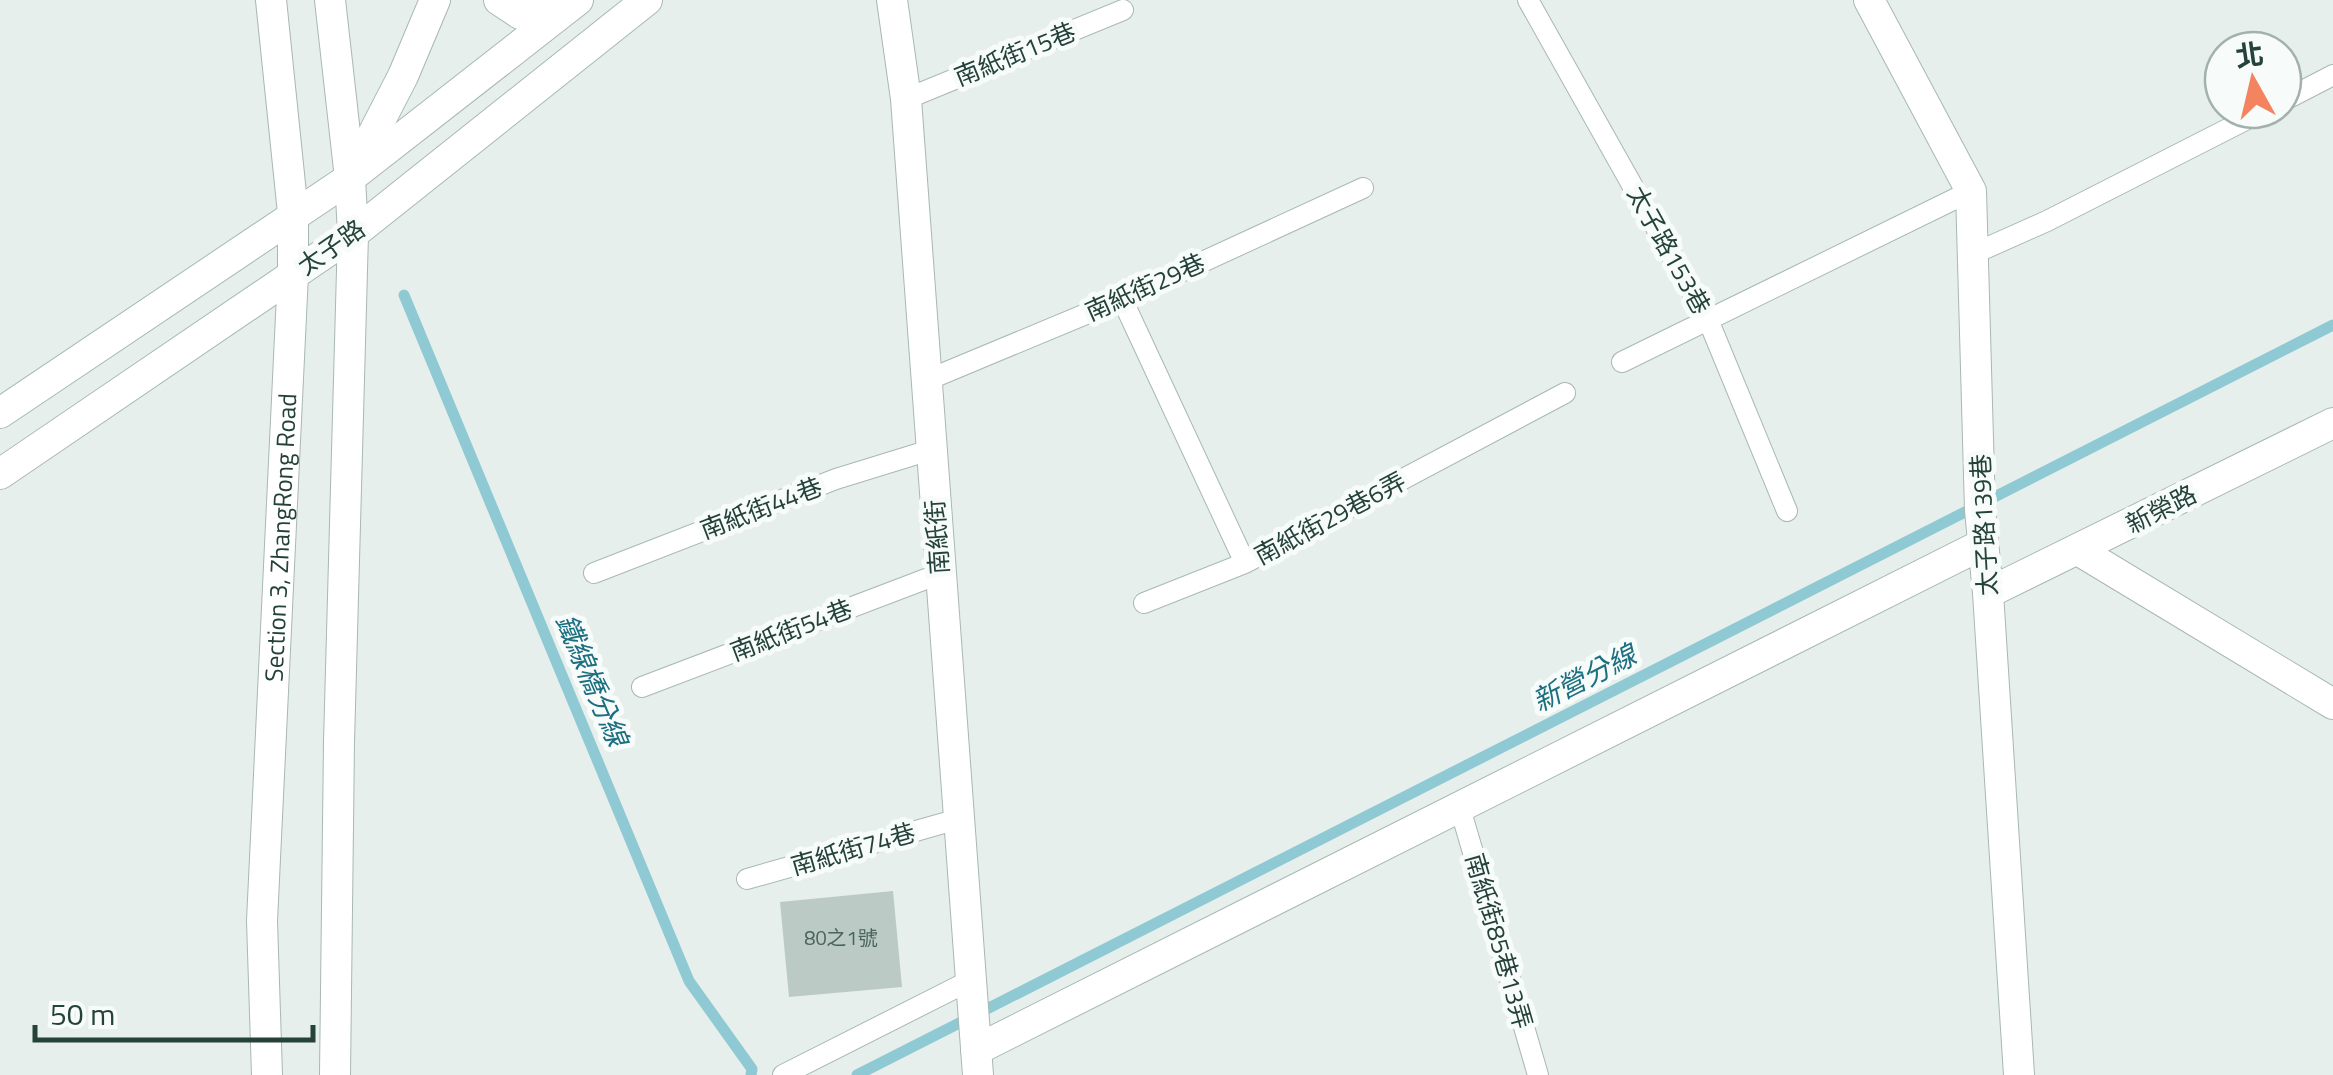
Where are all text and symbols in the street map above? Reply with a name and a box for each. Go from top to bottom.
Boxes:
street label: 南紙街15巷 [949,12,1081,96]
north arrow [2203,30,2303,130]
text: 北 [2233,32,2266,78]
street label: 太子路153巷 [1618,179,1720,321]
street label: 太子路 [289,210,373,284]
street label: 南紙街29巷 [1079,244,1211,330]
street label: Section 3, ZhangRong Road [254,392,306,683]
street label: 太子路139巷 [1961,453,2007,597]
street label: 南紙街29巷6弄 [1247,462,1413,574]
street label: 南紙街44巷 [694,467,828,549]
street label: 新榮路 [2119,475,2203,543]
street label: 南紙街 [915,498,959,576]
street label: 南紙街54巷 [724,589,858,671]
water label: 鐵線橋分線 [545,607,641,755]
water label: 新營分線 [1524,632,1646,722]
street label: 南紙街74巷 [786,813,920,885]
street label: 南紙街85巷13弄 [1456,849,1542,1033]
house number: 80之1號 [804,922,878,953]
scale bar [35,980,312,1042]
text: 50 m [50,991,115,1037]

